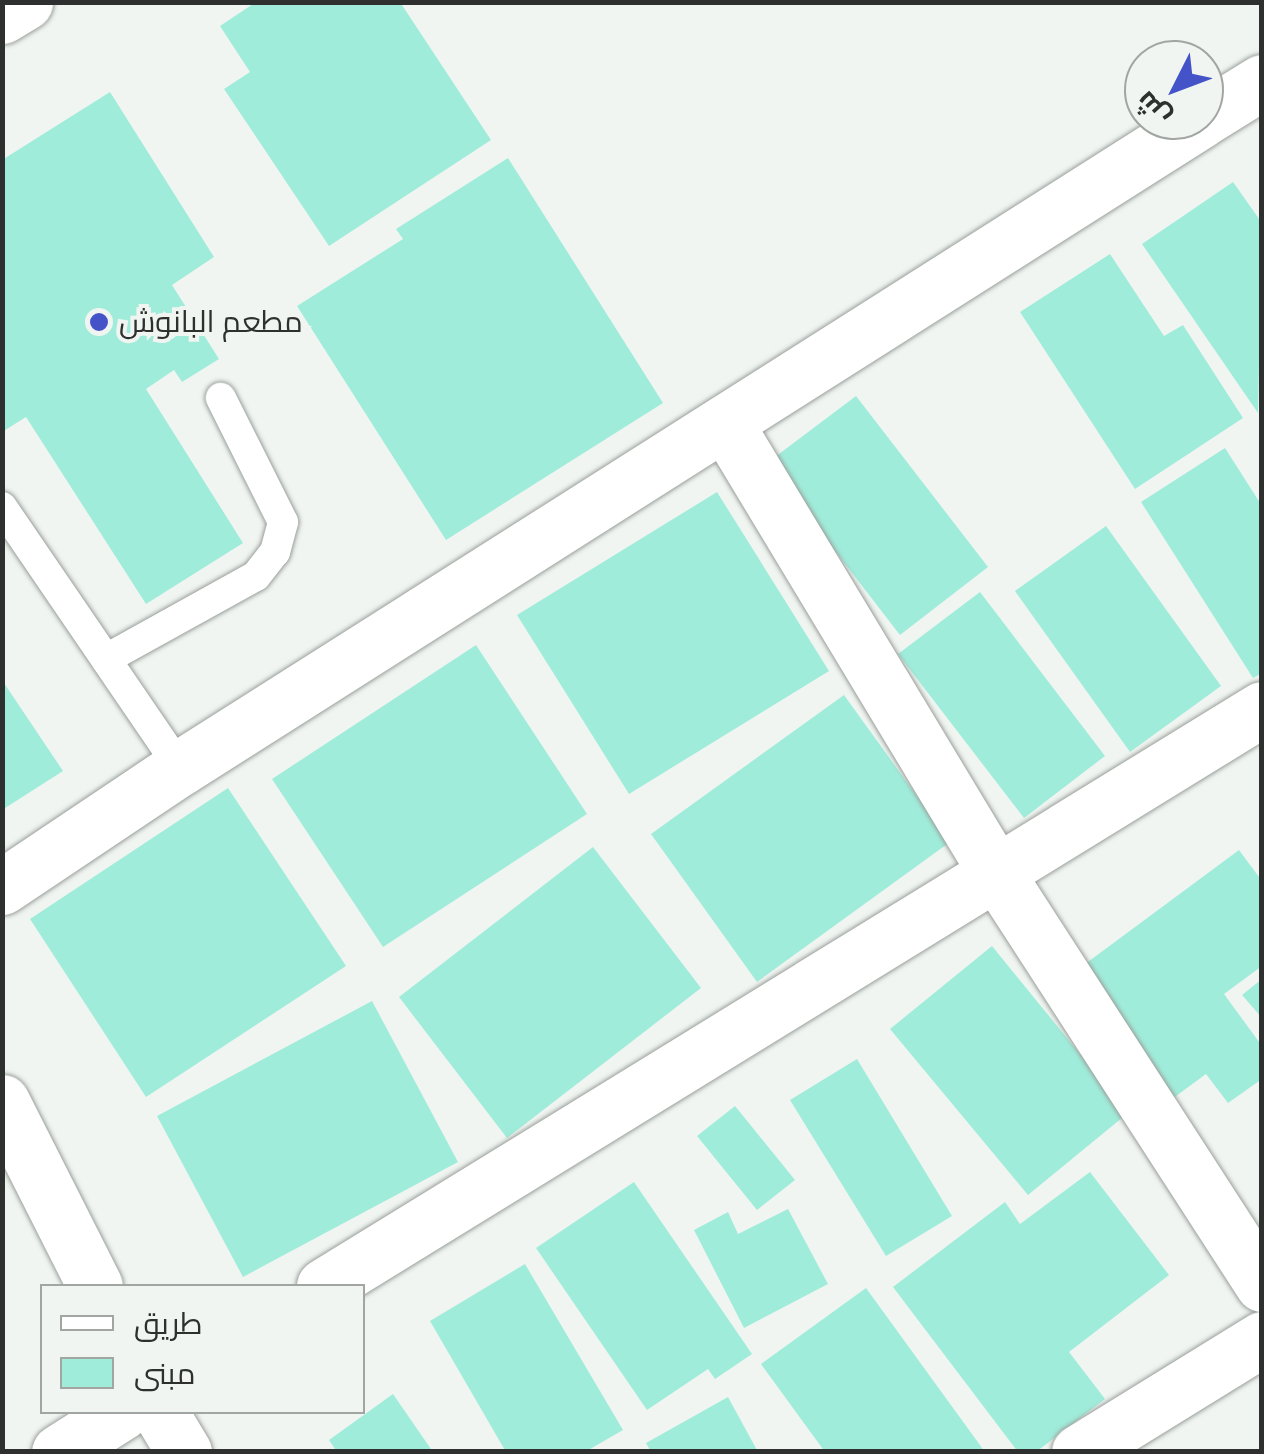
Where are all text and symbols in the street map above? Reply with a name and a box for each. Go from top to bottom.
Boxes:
north arrow [1124,40,1224,140]
text: ش [1129,85,1177,133]
place label: مطعم البانوش [119,304,303,340]
marker: مطعم البانوش [88,311,110,333]
legend [40,1284,365,1414]
text: طريق [134,1306,203,1341]
text: مبنى [134,1356,195,1391]

